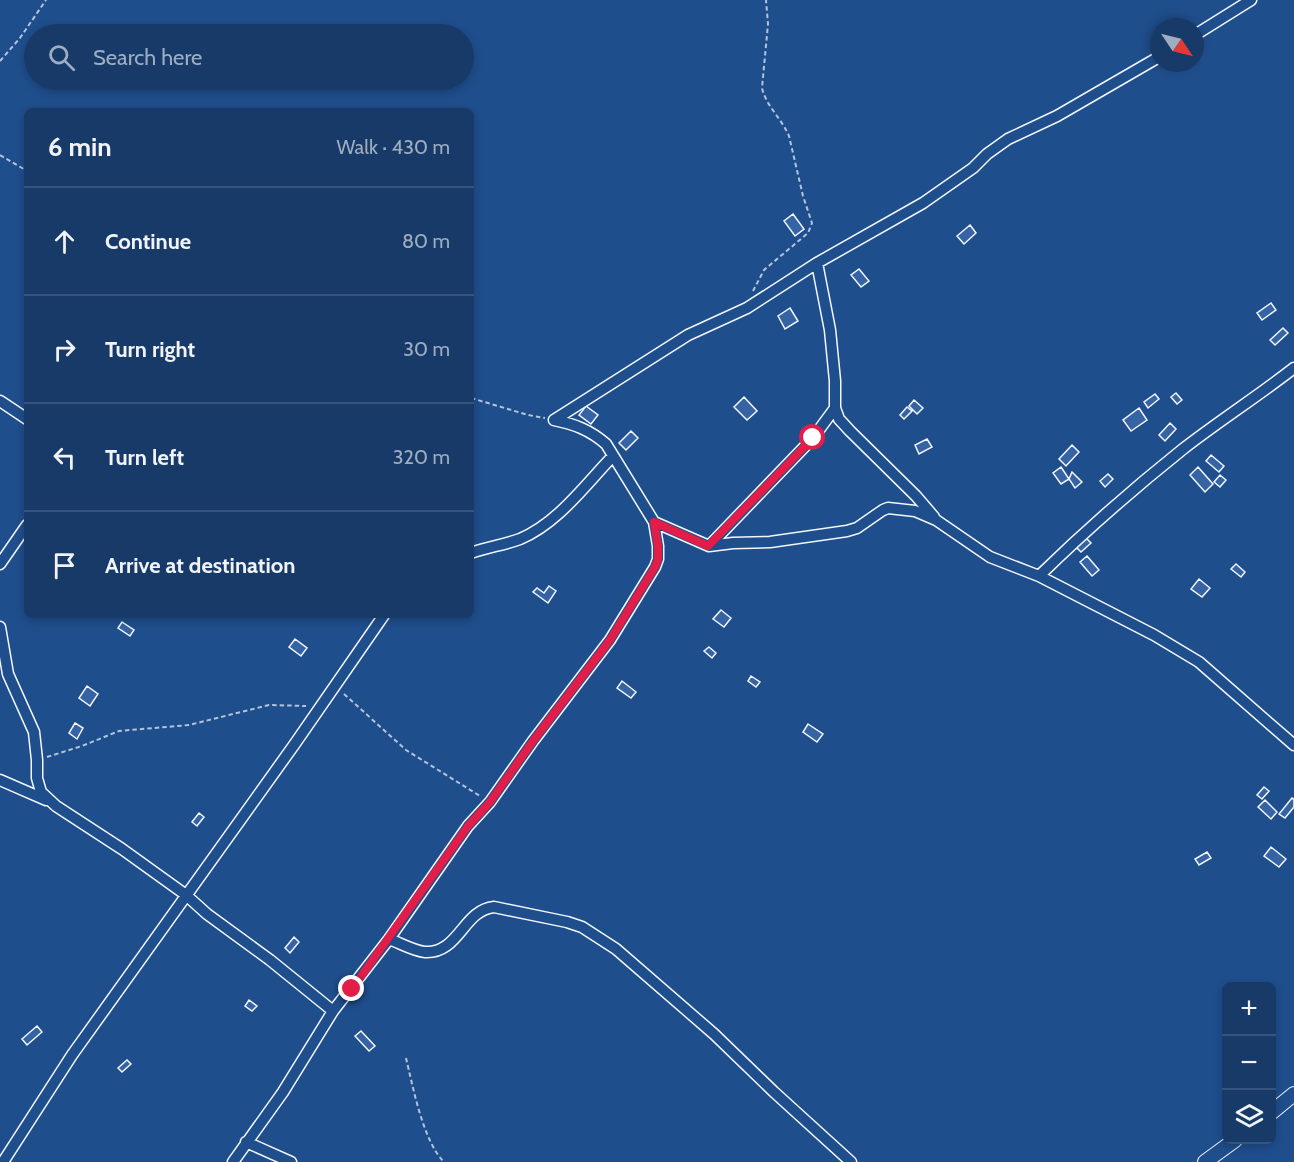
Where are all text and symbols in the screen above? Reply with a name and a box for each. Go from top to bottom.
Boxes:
north arrow [1150,18,1204,72]
search box [24,24,474,90]
icon: search [45,41,78,74]
text: Search here [93,44,202,71]
text: 6 min [48,131,112,163]
text: Walk · 430 m [336,135,450,159]
icon: ahead [48,225,81,258]
text: Continue [105,228,191,255]
text: 80 m [402,229,450,253]
icon: right [48,333,81,366]
text: Turn right [105,336,195,363]
text: 30 m [403,337,450,361]
route start [799,424,825,450]
icon: left [48,441,81,474]
text: Turn left [105,444,184,471]
text: 320 m [393,445,450,469]
icon: arrive [48,549,81,582]
text: Arrive at destination [105,552,295,579]
route end [338,975,364,1001]
map controls [1222,982,1276,1144]
button: + [1222,982,1276,1036]
button: − [1222,1036,1276,1090]
button: layers [1222,1090,1276,1144]

